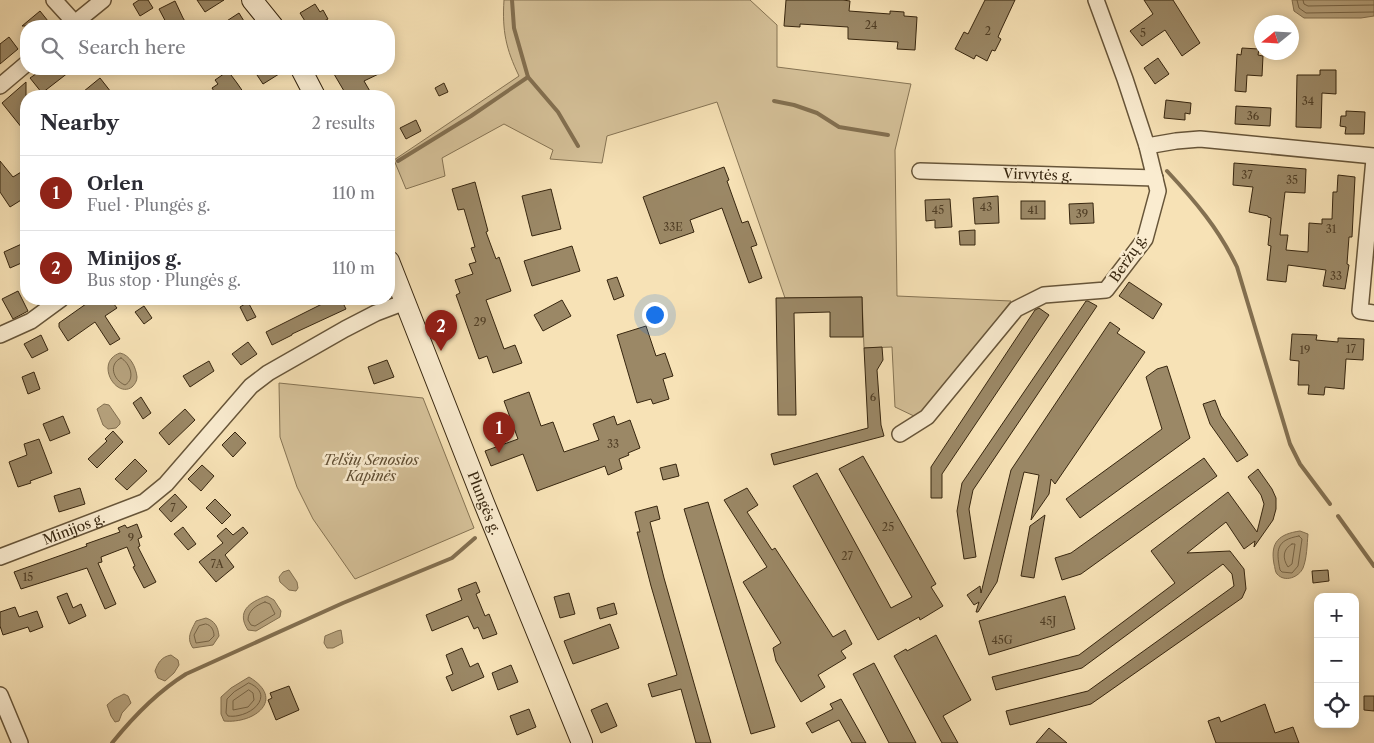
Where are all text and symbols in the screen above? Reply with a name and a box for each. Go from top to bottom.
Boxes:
north arrow [1254,15,1299,60]
house number: 24 [865,18,877,32]
search box [20,20,395,75]
house number: 2 [985,24,991,38]
house number: 5 [1140,26,1146,40]
icon: search [38,34,66,62]
text: Search here [78,36,186,59]
house number: 34 [1302,94,1314,108]
house number: 36 [1247,109,1260,123]
text: Nearby [40,110,119,135]
text: 2 results [312,113,375,133]
street label: Virvytės g. [1002,164,1073,185]
house number: 37 [1241,168,1253,182]
text: Orlen [87,172,144,195]
house number: 35 [1286,173,1298,187]
text: 1 [52,183,60,203]
text: 110 m [332,183,375,203]
text: Fuel · Plungės g. [87,195,210,215]
house number: 43 [980,200,992,214]
house number: 45 [932,203,944,217]
house number: 41 [1028,203,1039,217]
house number: 39 [1076,207,1088,221]
house number: 33E [663,220,683,234]
house number: 31 [1326,222,1337,236]
street label: Beržų g. [1105,231,1151,285]
text: Minijos g. [87,247,182,270]
text: 2 [51,258,61,278]
text: 110 m [332,258,375,278]
house number: 33 [1330,269,1342,283]
text: Bus stop · Plungės g. [87,270,241,290]
your location [642,302,668,328]
pin: 2 [425,310,457,351]
house number: 29 [474,315,486,329]
house number: 17 [1346,342,1357,356]
house number: 19 [1299,343,1311,357]
house number: 6 [870,390,877,404]
pin: 1 [483,412,515,453]
house number: 33 [607,437,619,451]
park label: Telšių Senosios Kapinės [323,451,420,485]
street label: Plungės g. [463,469,505,537]
house number: 7 [170,501,176,515]
street label: Minijos g. [40,509,107,549]
house number: 25 [882,520,894,534]
house number: 9 [128,531,134,545]
house number: 27 [841,549,853,563]
house number: 7A [210,557,224,571]
house number: 15 [23,570,33,584]
map controls [1314,593,1359,728]
button: + [1314,593,1359,638]
house number: 45J [1040,614,1056,628]
house number: 45G [991,633,1013,647]
button: − [1314,638,1359,683]
button: locate [1314,683,1359,728]

